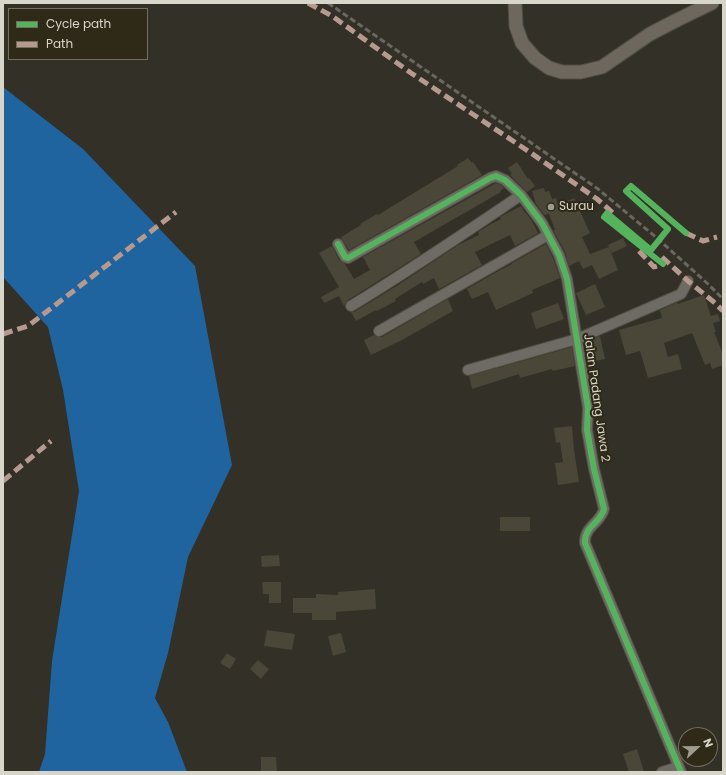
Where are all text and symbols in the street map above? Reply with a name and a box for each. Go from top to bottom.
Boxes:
legend [8,8,148,60]
text: Cycle path [46,15,111,32]
text: Path [46,35,73,52]
place label: Surau [559,200,594,214]
marker: Surau [546,202,556,212]
street label: Jalan Padang Jawa 2 [580,333,612,463]
north arrow [678,727,718,767]
text: N [699,736,717,750]

